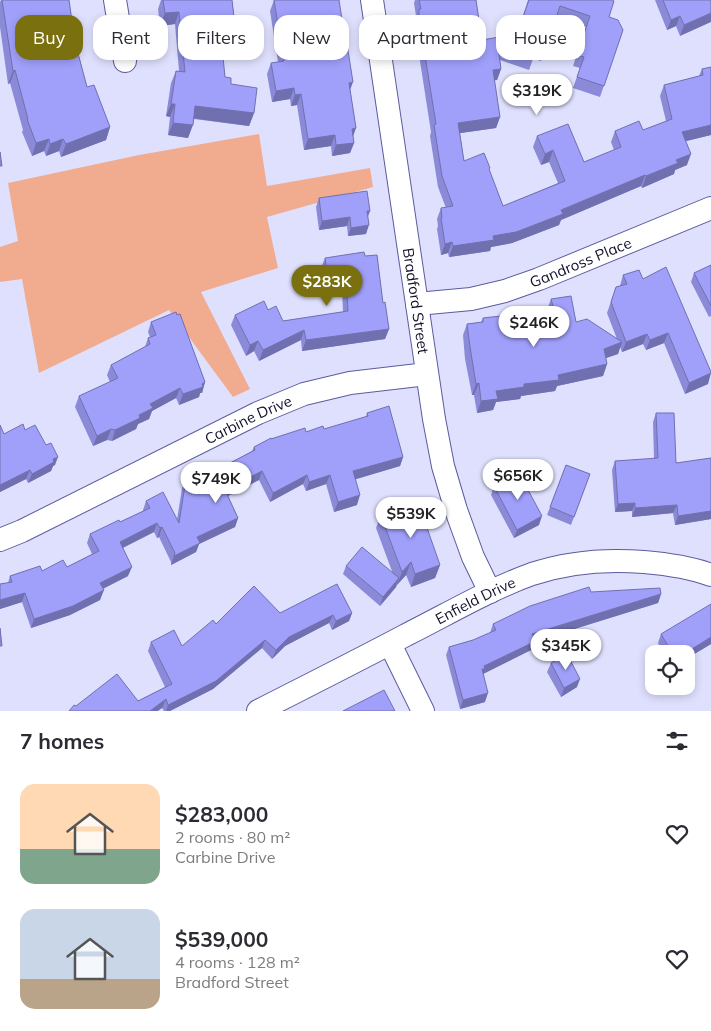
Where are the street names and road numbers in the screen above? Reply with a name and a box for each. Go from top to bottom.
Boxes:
street label: Gandross Place [527,232,634,291]
street label: Bradford Street [399,246,434,355]
street label: Carbine Drive [201,391,294,448]
street label: Enfield Drive [432,572,518,628]

